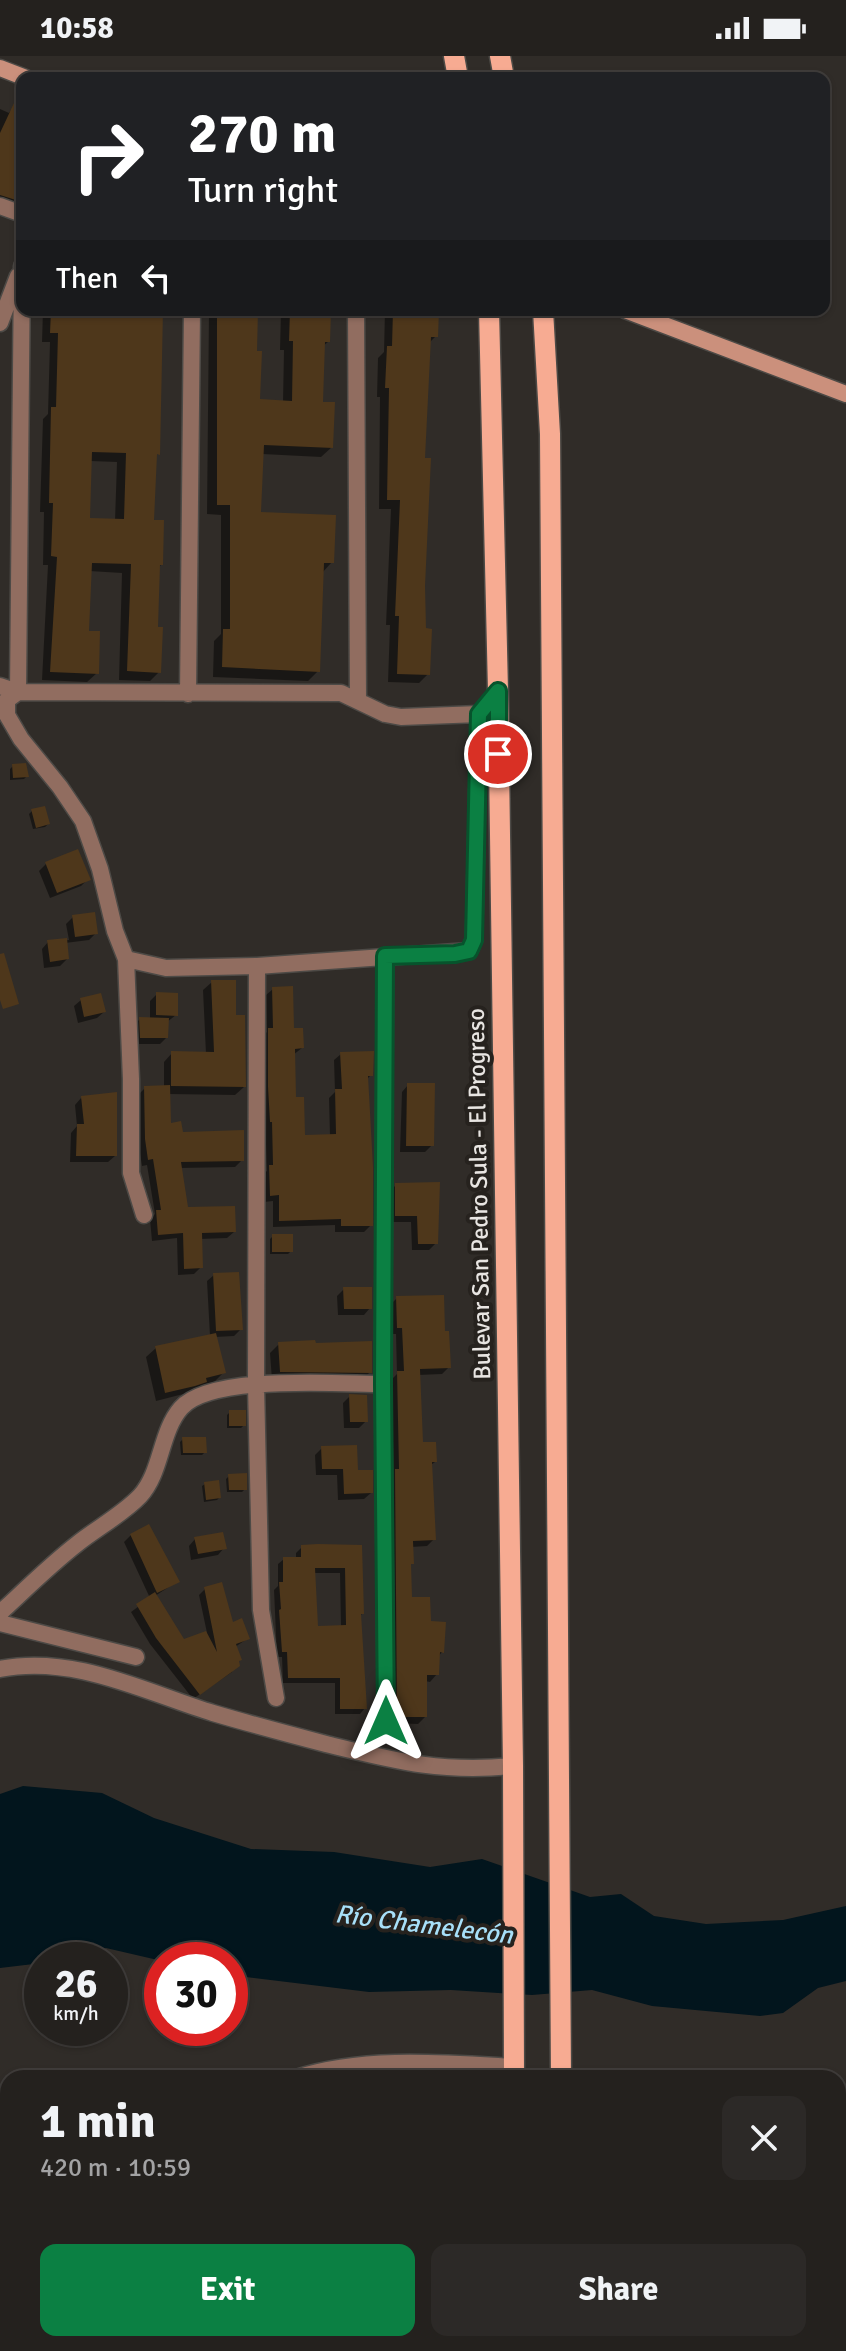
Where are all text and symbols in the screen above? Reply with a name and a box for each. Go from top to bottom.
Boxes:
text: 10:58 [40,10,114,47]
text: 270 m [188,99,336,168]
icon: right [56,104,160,208]
text: Turn right [188,168,338,213]
icon: left [134,256,178,300]
text: Then [56,260,118,297]
pin [464,720,532,788]
icon: arrive [476,732,520,776]
street label: Bulevar San Pedro Sula - El Progreso [461,1008,497,1380]
position arrow [344,1679,428,1763]
water label: Río Chamelecón [333,1898,515,1952]
speed limit sign: 30 [144,1942,248,2046]
text: 26 [54,1959,98,2009]
text: km/h [53,2001,99,2026]
text: 1 min [40,2092,156,2151]
button: close [722,2096,806,2180]
text: 420 m · 10:59 [40,2152,191,2184]
button: Exit [40,2244,415,2336]
button: Share [431,2244,806,2336]

